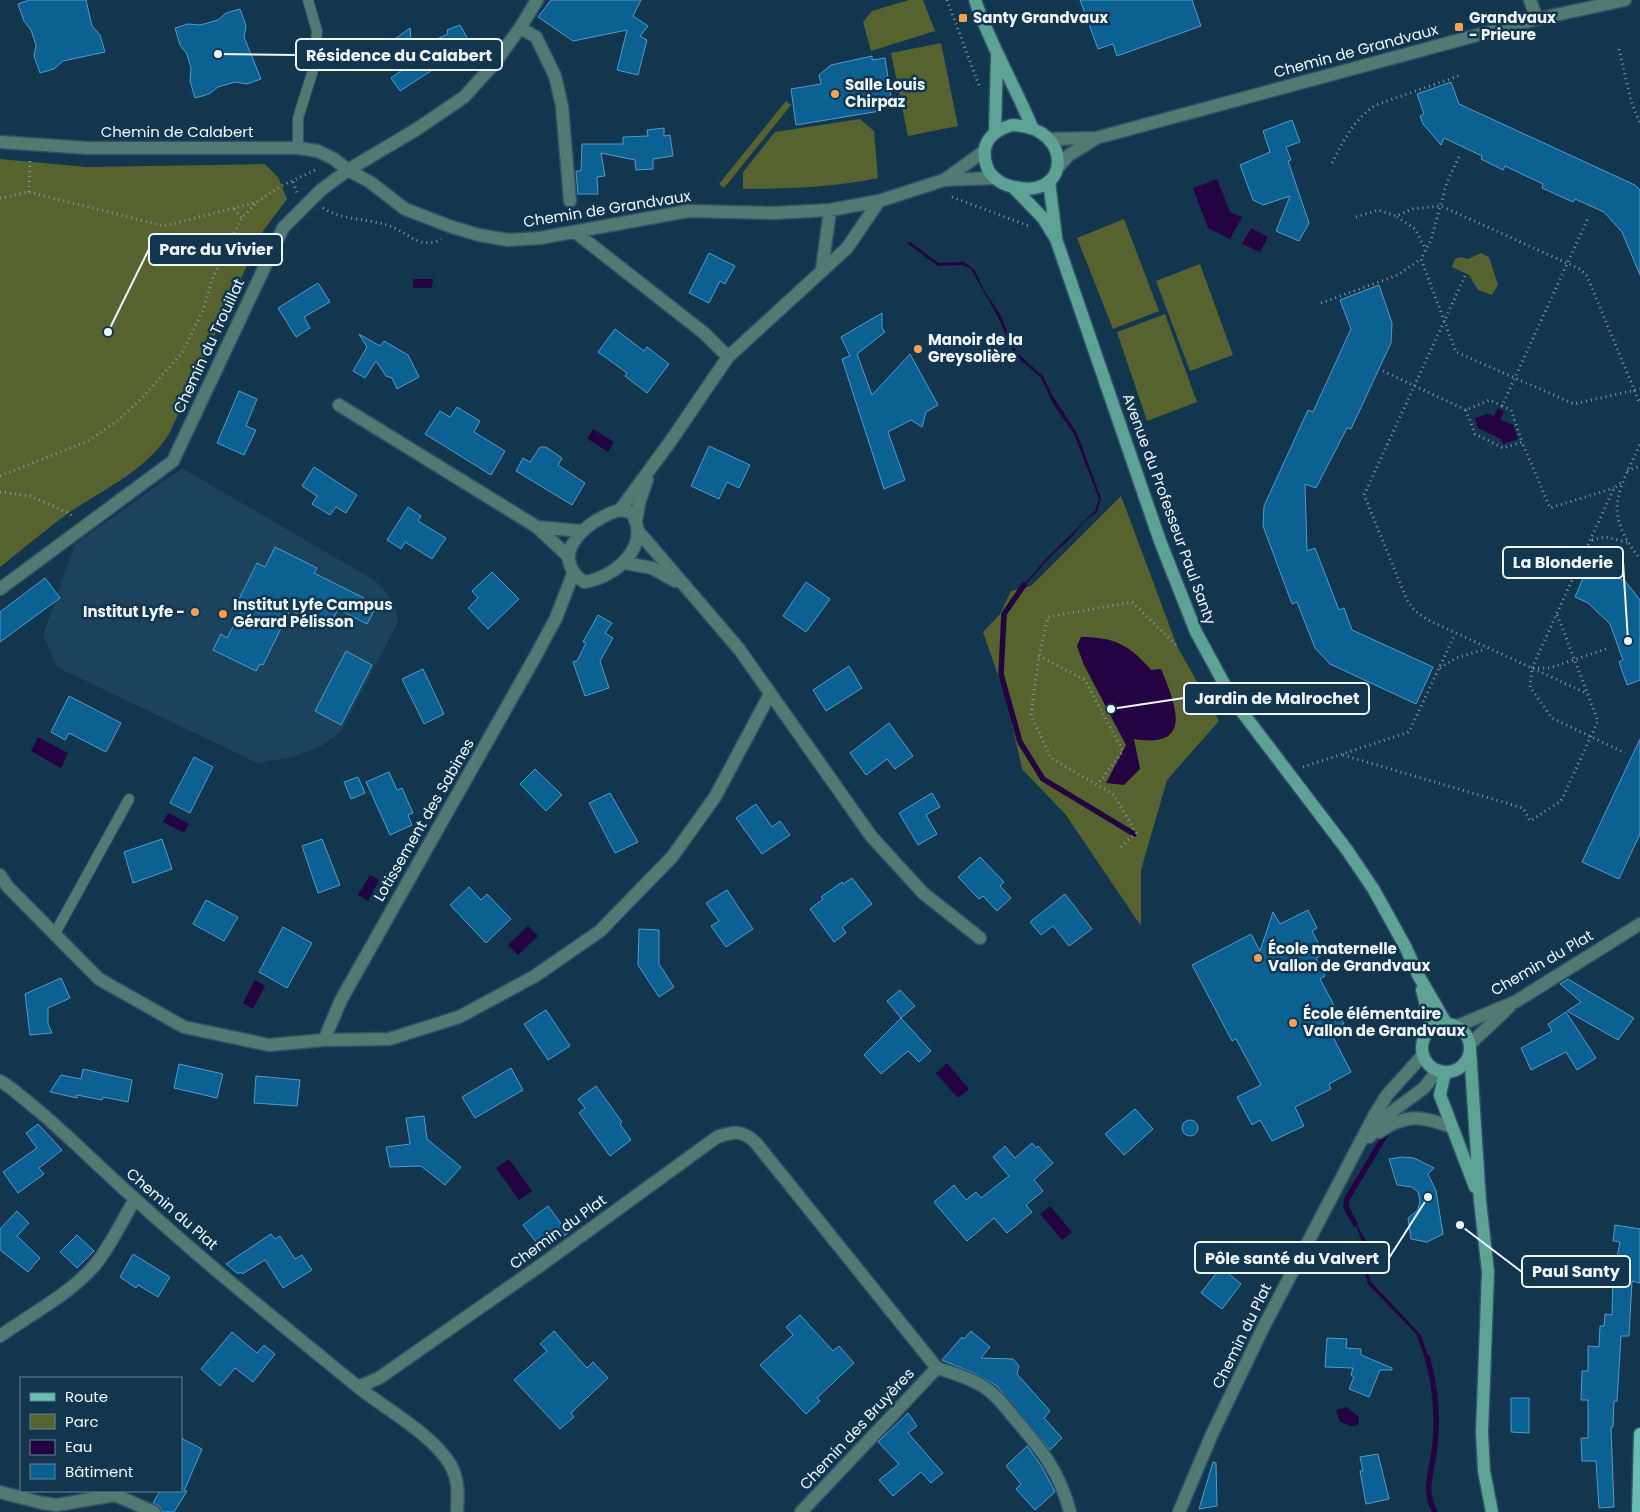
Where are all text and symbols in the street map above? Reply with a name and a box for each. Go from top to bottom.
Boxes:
place label: Santy Grandvaux [973,7,1108,28]
place label: Grandvaux - Prieure [1469,7,1556,45]
marker: Santy Grandvaux [957,12,969,24]
street label: Chemin de Grandvaux [1271,18,1440,83]
marker: Grandvaux - Prieure [1453,21,1465,33]
callout: Résidence du Calabert [296,39,502,70]
text: Résidence du Calabert [306,44,492,67]
place label: Salle Louis Chirpaz [845,74,925,112]
marker: Salle Louis Chirpaz [829,88,841,100]
street label: Chemin de Calabert [101,121,253,142]
street label: Chemin de Grandvaux [522,185,692,232]
callout: Parc du Vivier [149,234,282,265]
text: Parc du Vivier [159,238,273,261]
street label: Chemin du Trouillat [168,275,249,417]
place label: Manoir de la Greysolière [928,329,1023,367]
marker: Manoir de la Greysolière [912,343,924,355]
street label: Avenue du Professeur Paul Santy [1118,390,1221,628]
callout: La Blonderie [1503,547,1623,578]
text: La Blonderie [1513,551,1613,574]
place label: Institut Lyfe Campus Gérard Pélisson [233,594,393,632]
place label: Institut Lyfe - [83,601,185,622]
marker: Institut Lyfe - [189,606,201,618]
marker: Institut Lyfe Campus Gérard Pélisson [217,608,229,620]
callout: Jardin de Malrochet [1184,683,1369,714]
text: Jardin de Malrochet [1195,687,1359,710]
street label: Lotissement des Sabines [368,734,479,905]
street label: Chemin du Plat [1487,925,1597,1000]
place label: École maternelle Vallon de Grandvaux [1268,938,1430,976]
marker: École maternelle Vallon de Grandvaux [1252,952,1264,964]
place label: École élémentaire Vallon de Grandvaux [1303,1003,1465,1041]
marker: École élémentaire Vallon de Grandvaux [1287,1017,1299,1029]
street label: Chemin du Plat [122,1163,223,1254]
street label: Chemin du Plat [505,1189,610,1274]
callout: Pôle santé du Valvert [1195,1242,1389,1273]
text: Pôle santé du Valvert [1205,1247,1379,1270]
callout: Paul Santy [1522,1256,1630,1287]
text: Paul Santy [1532,1260,1621,1283]
street label: Chemin du Plat [1207,1280,1276,1392]
street label: Chemin des Bruyères [795,1363,919,1494]
legend [20,1377,182,1492]
text: Route [65,1386,108,1407]
text: Parc [65,1411,99,1432]
text: Eau [65,1436,92,1457]
text: Bâtiment [65,1461,133,1482]

